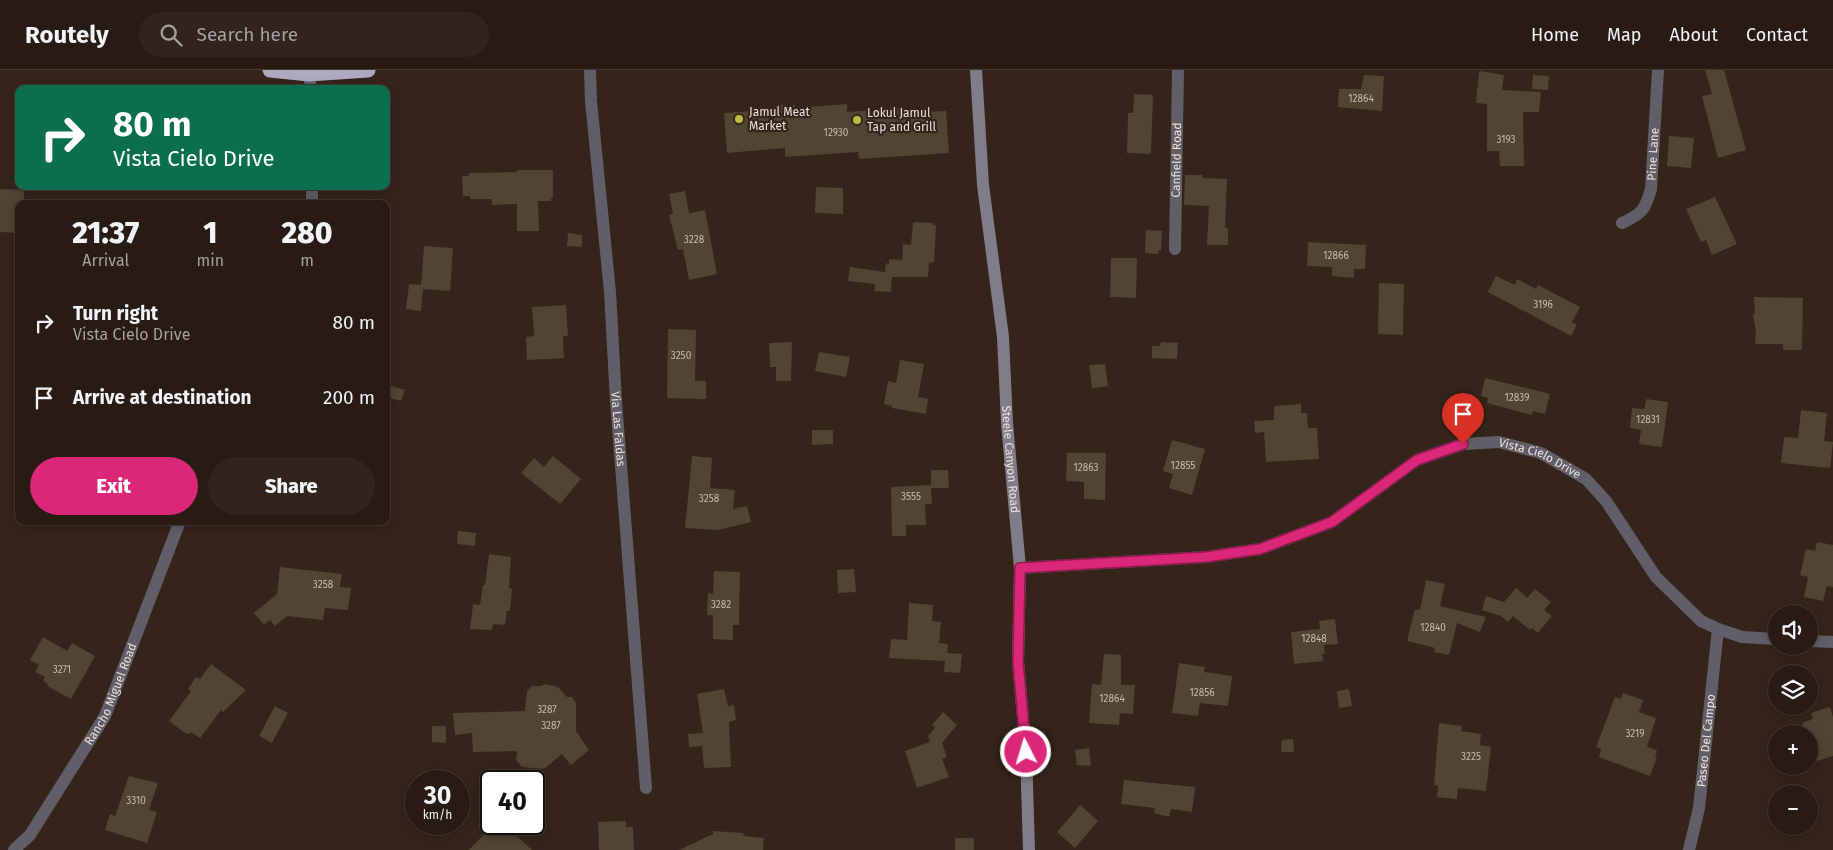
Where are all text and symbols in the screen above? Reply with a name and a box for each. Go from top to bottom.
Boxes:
search box [139,12,489,57]
text: Routely [25,21,109,49]
icon: search [157,21,185,49]
text: Search here [197,23,298,46]
text: Home [1531,24,1579,46]
text: Map [1607,24,1641,46]
text: About [1669,24,1718,46]
text: Contact [1746,24,1808,46]
house number: 12864 [1348,93,1374,105]
text: 80 m [113,103,192,145]
icon: right [30,105,95,170]
place label: Jamul Meat Market [749,105,810,133]
place label: Lokul Jamul Tap and Grill [867,106,936,134]
marker: Jamul Meat Market [733,113,745,125]
marker: Lokul Jamul Tap and Grill [851,114,863,126]
street label: Canfield Road [1169,122,1184,198]
house number: 12930 [824,127,849,139]
street label: Pine Lane [1644,127,1662,181]
house number: 3193 [1496,134,1516,146]
text: Vista Cielo Drive [113,145,274,172]
text: 21:37 [72,215,139,251]
text: 1 [203,215,217,251]
text: 280 [281,215,333,251]
house number: 3228 [684,234,705,246]
house number: 12866 [1323,250,1349,262]
text: Arrival [82,251,129,270]
text: min [197,251,224,270]
text: m [300,251,314,270]
house number: 3196 [1533,299,1553,311]
text: Turn right [73,302,158,325]
icon: right [30,309,58,337]
text: 80 m [333,311,375,334]
text: Vista Cielo Drive [73,325,190,344]
house number: 3250 [671,350,692,362]
icon: arrive [30,384,58,412]
text: Arrive at destination [73,386,252,409]
text: 200 m [323,386,375,409]
street label: Via Las Faldas [608,391,628,467]
house number: 12839 [1505,392,1529,404]
pin [1442,393,1484,444]
icon: arrive [1449,400,1477,428]
street label: Steele Canyon Road [999,405,1022,514]
house number: 12831 [1636,414,1660,426]
street label: Vista Cielo Drive [1497,435,1583,482]
button: Exit [30,457,198,515]
button: Share [208,457,375,515]
house number: 12855 [1171,460,1195,472]
house number: 12863 [1073,462,1099,474]
house number: 3555 [901,491,921,503]
house number: 3258 [699,493,720,505]
house number: 3258 [313,579,334,591]
house number: 3282 [711,599,731,611]
map controls [1768,605,1818,835]
button: sound [1768,605,1818,655]
house number: 12840 [1420,622,1446,634]
house number: 12848 [1301,633,1327,645]
street label: Rancho Miguel Road [82,641,139,748]
house number: 3271 [53,664,71,676]
button: layers [1768,665,1818,715]
house number: 12856 [1189,687,1215,699]
house number: 12864 [1099,693,1125,705]
street label: Paseo Del Campo [1694,693,1718,788]
house number: 3287 [537,704,557,716]
house number: 3287 [541,720,561,732]
position arrow [999,725,1051,777]
button: + [1768,725,1818,775]
house number: 3219 [1625,728,1645,740]
house number: 3225 [1461,751,1481,763]
speed limit sign: 40 [480,770,545,835]
text: 30 [424,781,451,811]
button: − [1768,785,1818,835]
house number: 3310 [126,795,146,807]
text: km/h [423,808,452,822]

